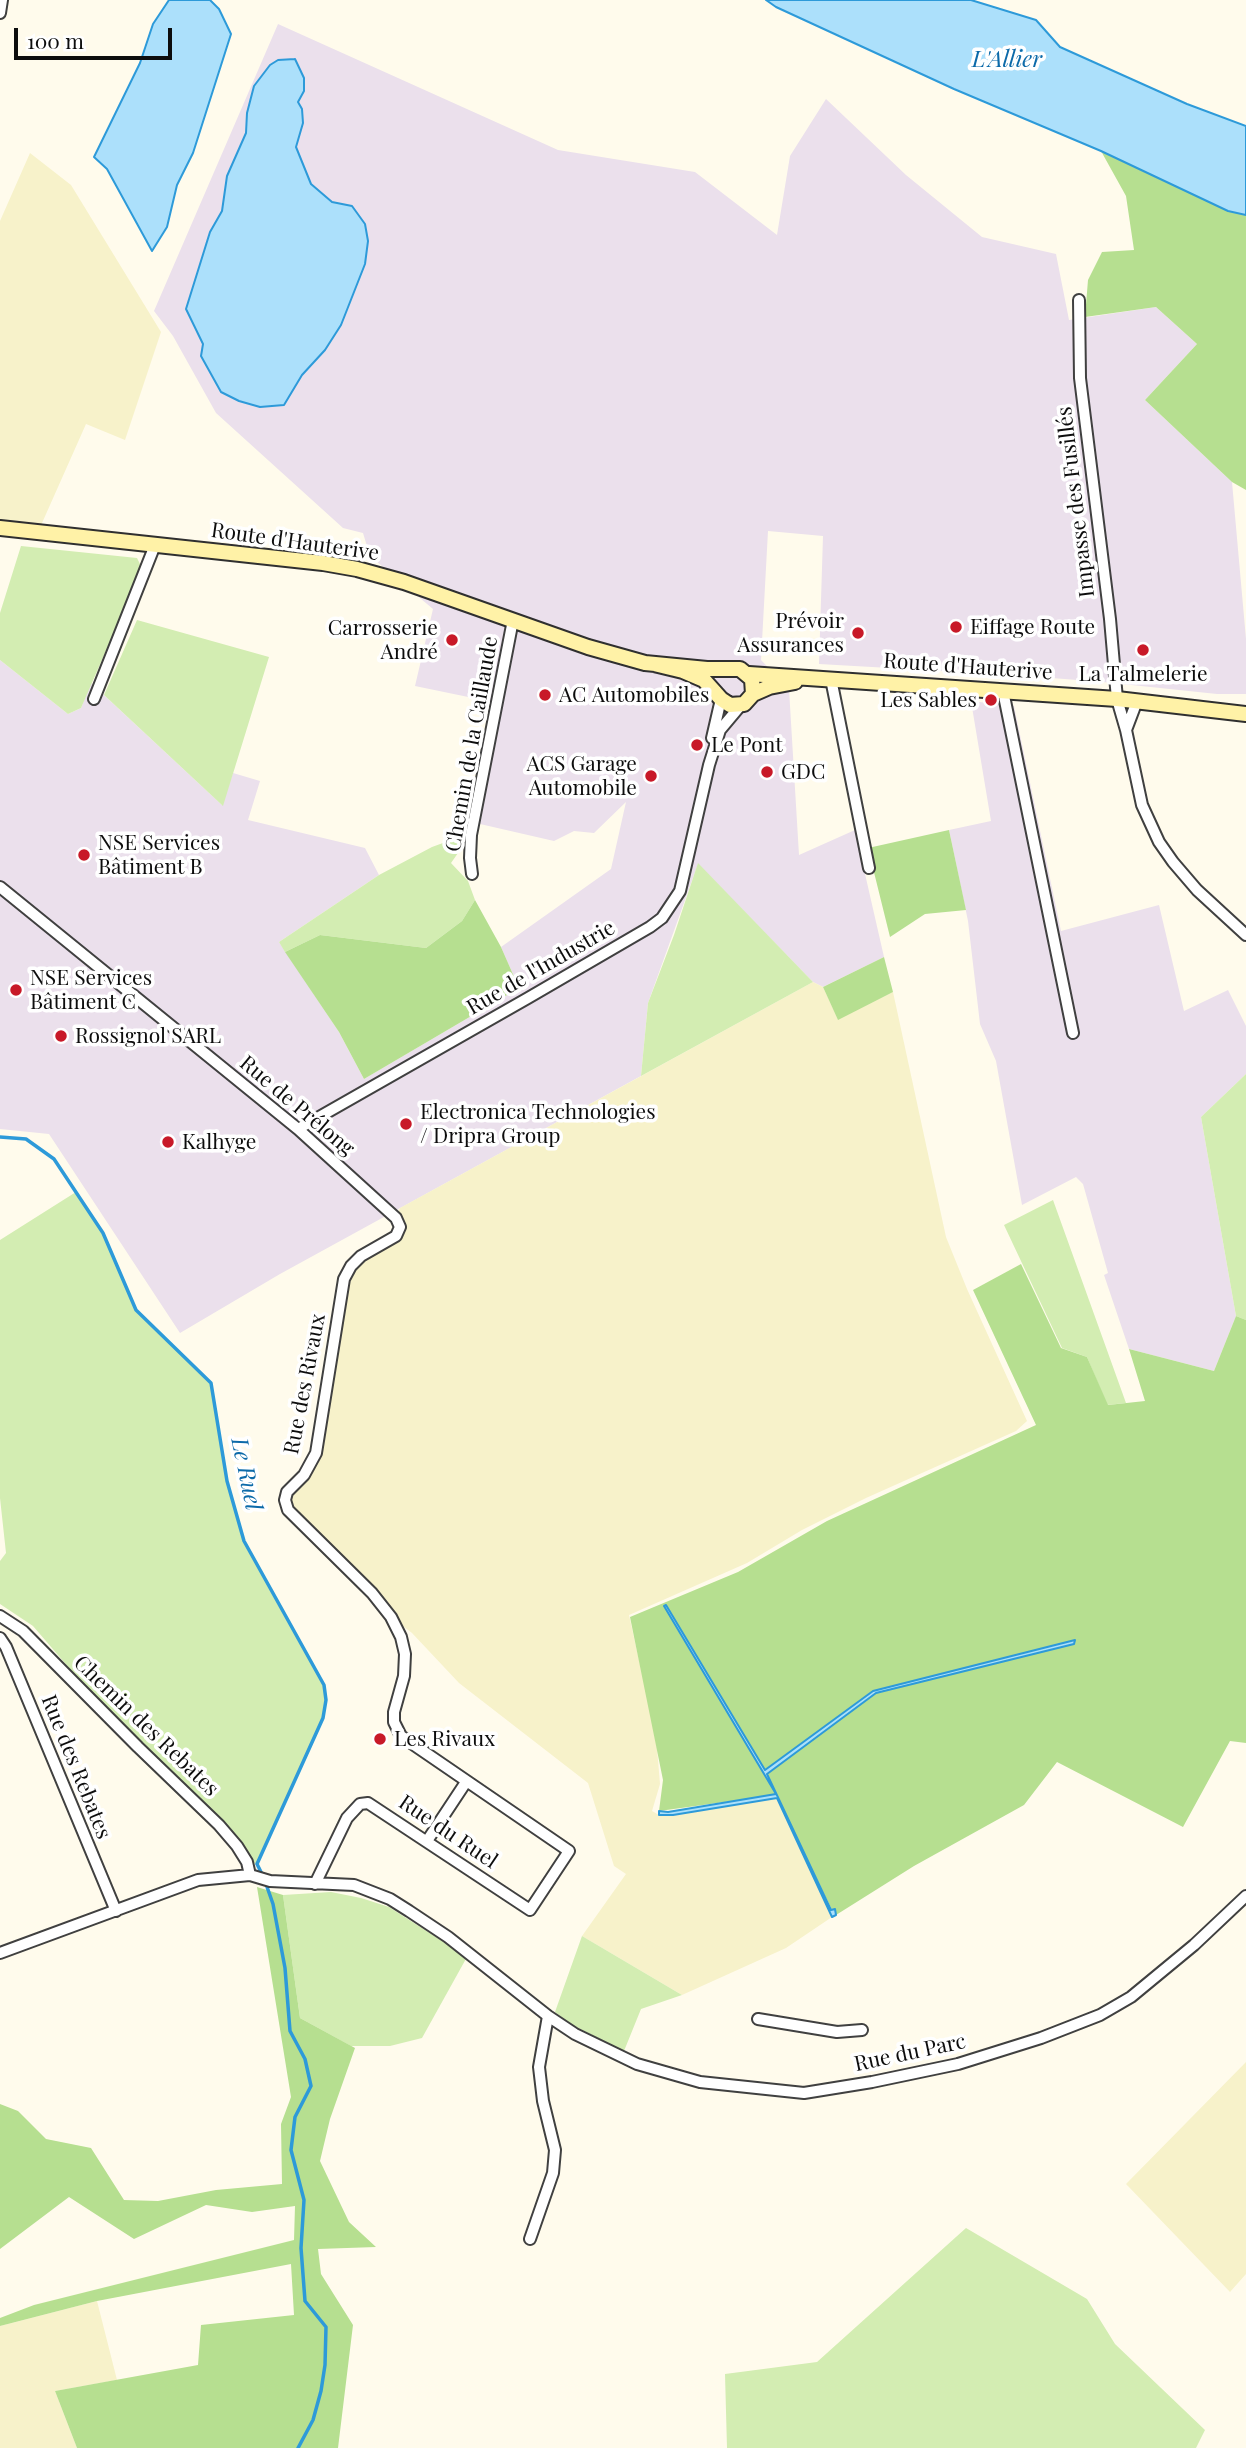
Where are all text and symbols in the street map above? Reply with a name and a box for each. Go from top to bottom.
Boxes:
scale bar [18,14,175,58]
text: 100 m [27,26,84,54]
water label: L'Allier [972,46,1042,74]
street label: Impasse des Fusillés [1052,405,1100,599]
street label: Route d'Hauterive [209,518,381,566]
place label: Prévoir Assurances [737,608,844,658]
place label: Eiffage Route [970,614,1095,640]
place label: Carrosserie André [328,615,438,665]
marker: Eiffage Route [948,619,964,635]
marker: Prévoir Assurances [850,625,866,641]
marker: Carrosserie André [444,632,460,648]
street label: Chemin de la Caillaude [441,634,503,854]
marker: La Talmelerie [1135,642,1151,658]
street label: Route d'Hauterive [883,649,1053,685]
place label: La Talmelerie [1078,661,1208,687]
place label: AC Automobiles [559,682,709,708]
marker: AC Automobiles [537,687,553,703]
place label: Les Sables [880,687,977,713]
marker: Les Sables [983,692,999,708]
place label: Le Pont [711,732,783,758]
marker: Le Pont [689,737,705,753]
place label: ACS Garage Automobile [527,751,637,801]
place label: GDC [781,759,825,785]
marker: GDC [759,764,775,780]
marker: ACS Garage Automobile [643,768,659,784]
place label: NSE Services Bâtiment B [98,830,220,880]
marker: NSE Services Bâtiment B [76,847,92,863]
street label: Rue de l'Industrie [463,915,619,1021]
place label: NSE Services Bâtiment C [30,965,152,1015]
marker: NSE Services Bâtiment C [8,982,24,998]
place label: Rossignol SARL [75,1023,221,1049]
marker: Rossignol SARL [53,1028,69,1044]
street label: Rue de Prélong [234,1051,360,1161]
place label: Electronica Technologies / Dripra Group [420,1099,656,1149]
marker: Electronica Technologies / Dripra Group [398,1116,414,1132]
place label: Kalhyge [182,1129,256,1155]
marker: Kalhyge [160,1134,176,1150]
street label: Rue des Rivaux [279,1312,331,1456]
water label: Le Ruel [225,1435,267,1513]
street label: Chemin des Rebates [68,1650,224,1802]
street label: Rue des Rebates [36,1691,116,1843]
place label: Les Rivaux [394,1726,495,1752]
marker: Les Rivaux [372,1731,388,1747]
street label: Rue du Ruel [394,1790,502,1874]
street label: Rue du Parc [852,2029,968,2077]

